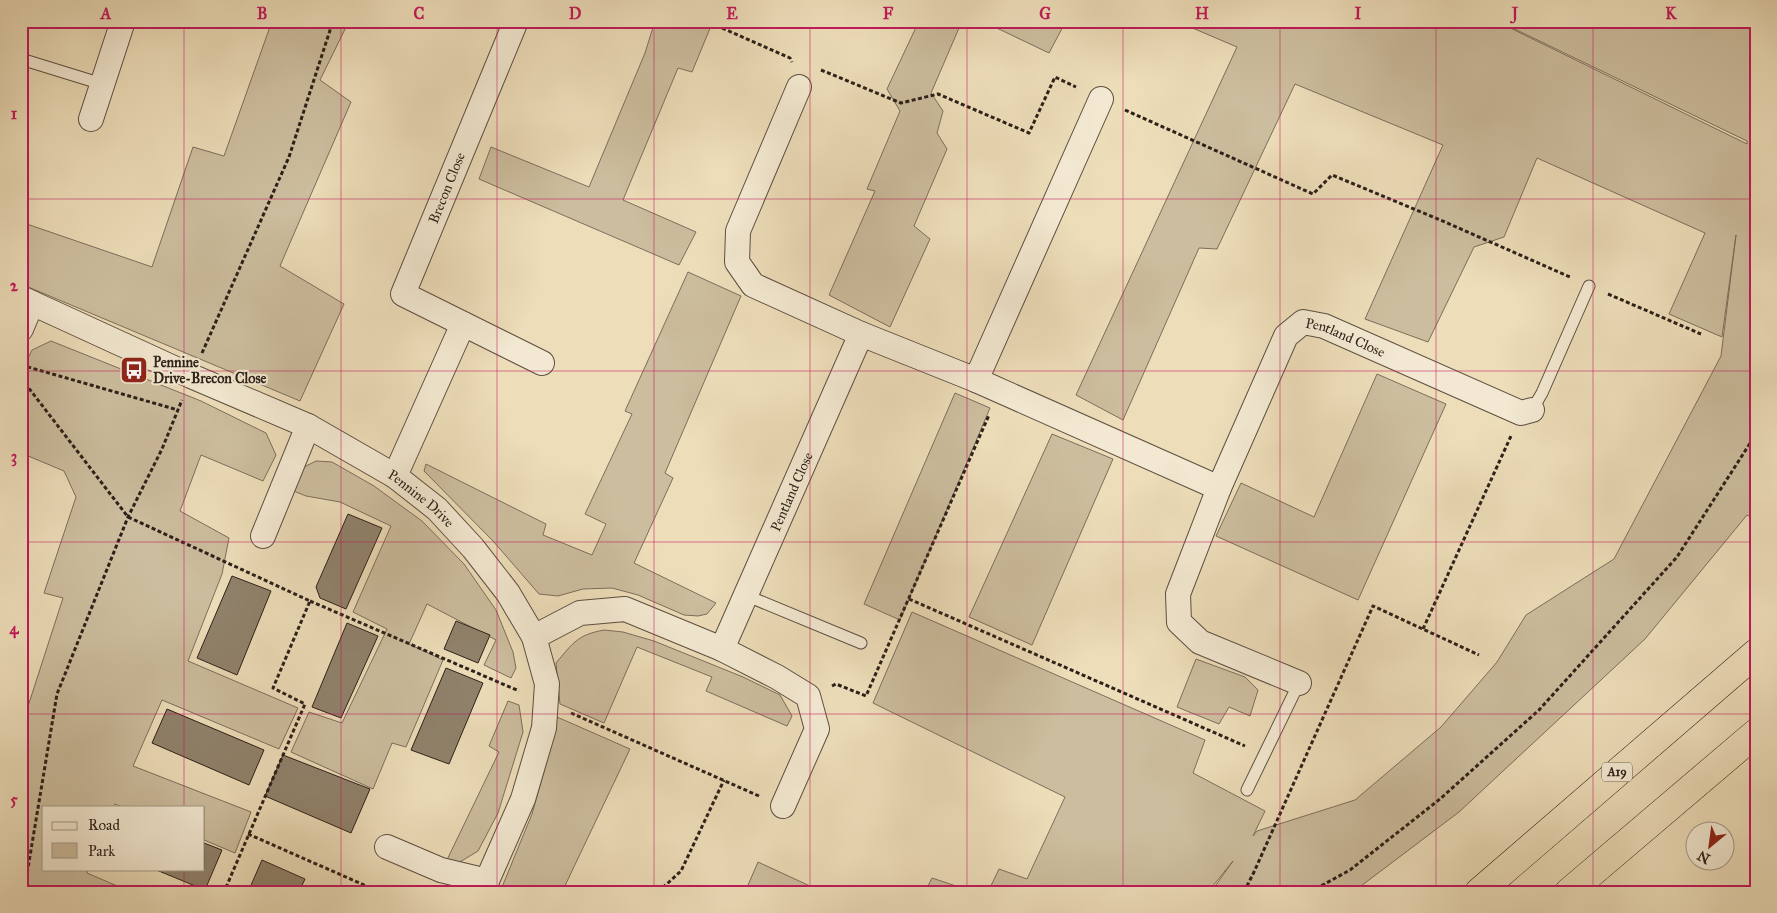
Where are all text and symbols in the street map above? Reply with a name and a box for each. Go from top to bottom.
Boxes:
text: A [100,4,112,23]
text: B [257,4,267,23]
text: C [414,4,425,23]
text: D [569,4,582,23]
text: E [726,4,738,23]
text: F [883,4,894,23]
text: G [1039,4,1051,23]
text: H [1195,4,1209,23]
text: I [1355,4,1362,23]
text: J [1510,4,1519,24]
text: K [1665,4,1677,23]
text: 1 [11,104,18,123]
street label: Brecon Close [425,150,469,226]
text: 2 [10,276,19,295]
street label: Pentland Close [1304,314,1388,361]
place label: Pennine Drive-Brecon Close [153,354,267,387]
bus stop icon: Pennine Drive-Brecon Close [119,355,149,385]
text: 3 [11,447,17,467]
street label: Pentland Close [767,449,816,534]
street label: Pennine Drive [385,465,458,531]
text: 4 [10,619,20,639]
road number: A19 [1602,762,1632,782]
text: 5 [10,790,18,809]
legend [42,806,205,870]
text: Road [88,816,120,834]
north arrow [1684,820,1734,870]
text: Park [88,842,115,860]
text: N [1695,847,1713,867]

